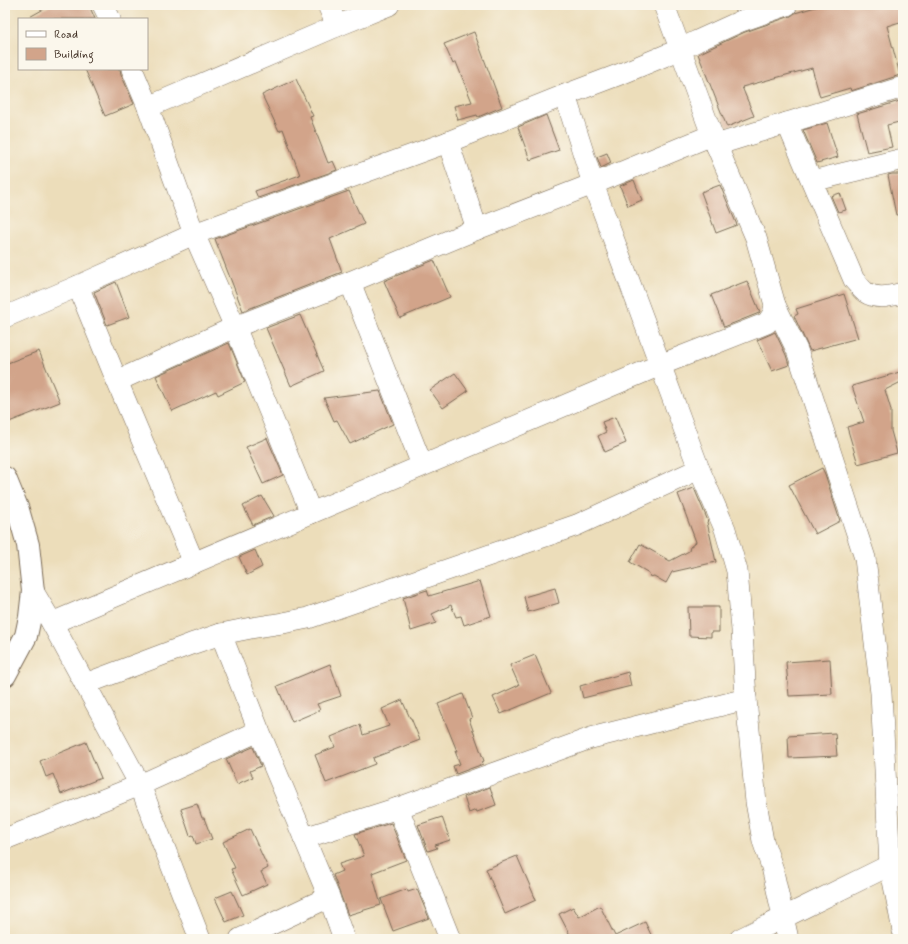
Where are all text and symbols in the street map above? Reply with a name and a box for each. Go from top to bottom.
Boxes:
legend [18,18,148,70]
text: Road [54,27,78,43]
text: Building [54,47,94,64]

